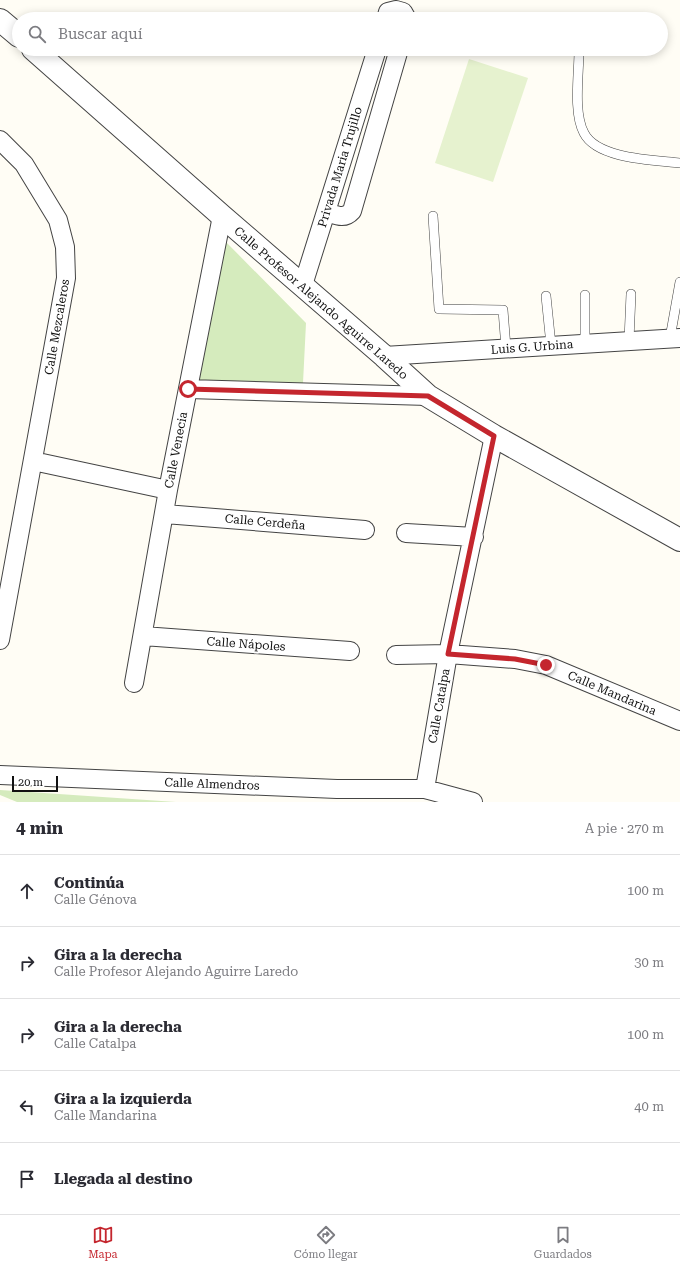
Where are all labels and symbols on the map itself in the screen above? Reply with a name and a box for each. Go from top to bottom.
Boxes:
street label: Privada Maria Trujillo [315,105,365,229]
street label: Calle Profesor Alejando Aguirre Laredo [231,224,411,382]
street label: Calle Mezcaleros [42,278,72,376]
street label: Luis G. Urbina [490,337,574,357]
route start [179,380,197,398]
street label: Calle Venecia [162,410,190,490]
street label: Calle Cerdeña [224,512,306,533]
street label: Calle Nápoles [206,634,286,654]
route end [537,656,555,674]
street label: Calle Catalpa [426,667,453,745]
street label: Calle Mandarina [566,668,659,718]
scale bar [12,774,58,793]
street label: Calle Almendros [164,775,260,793]

